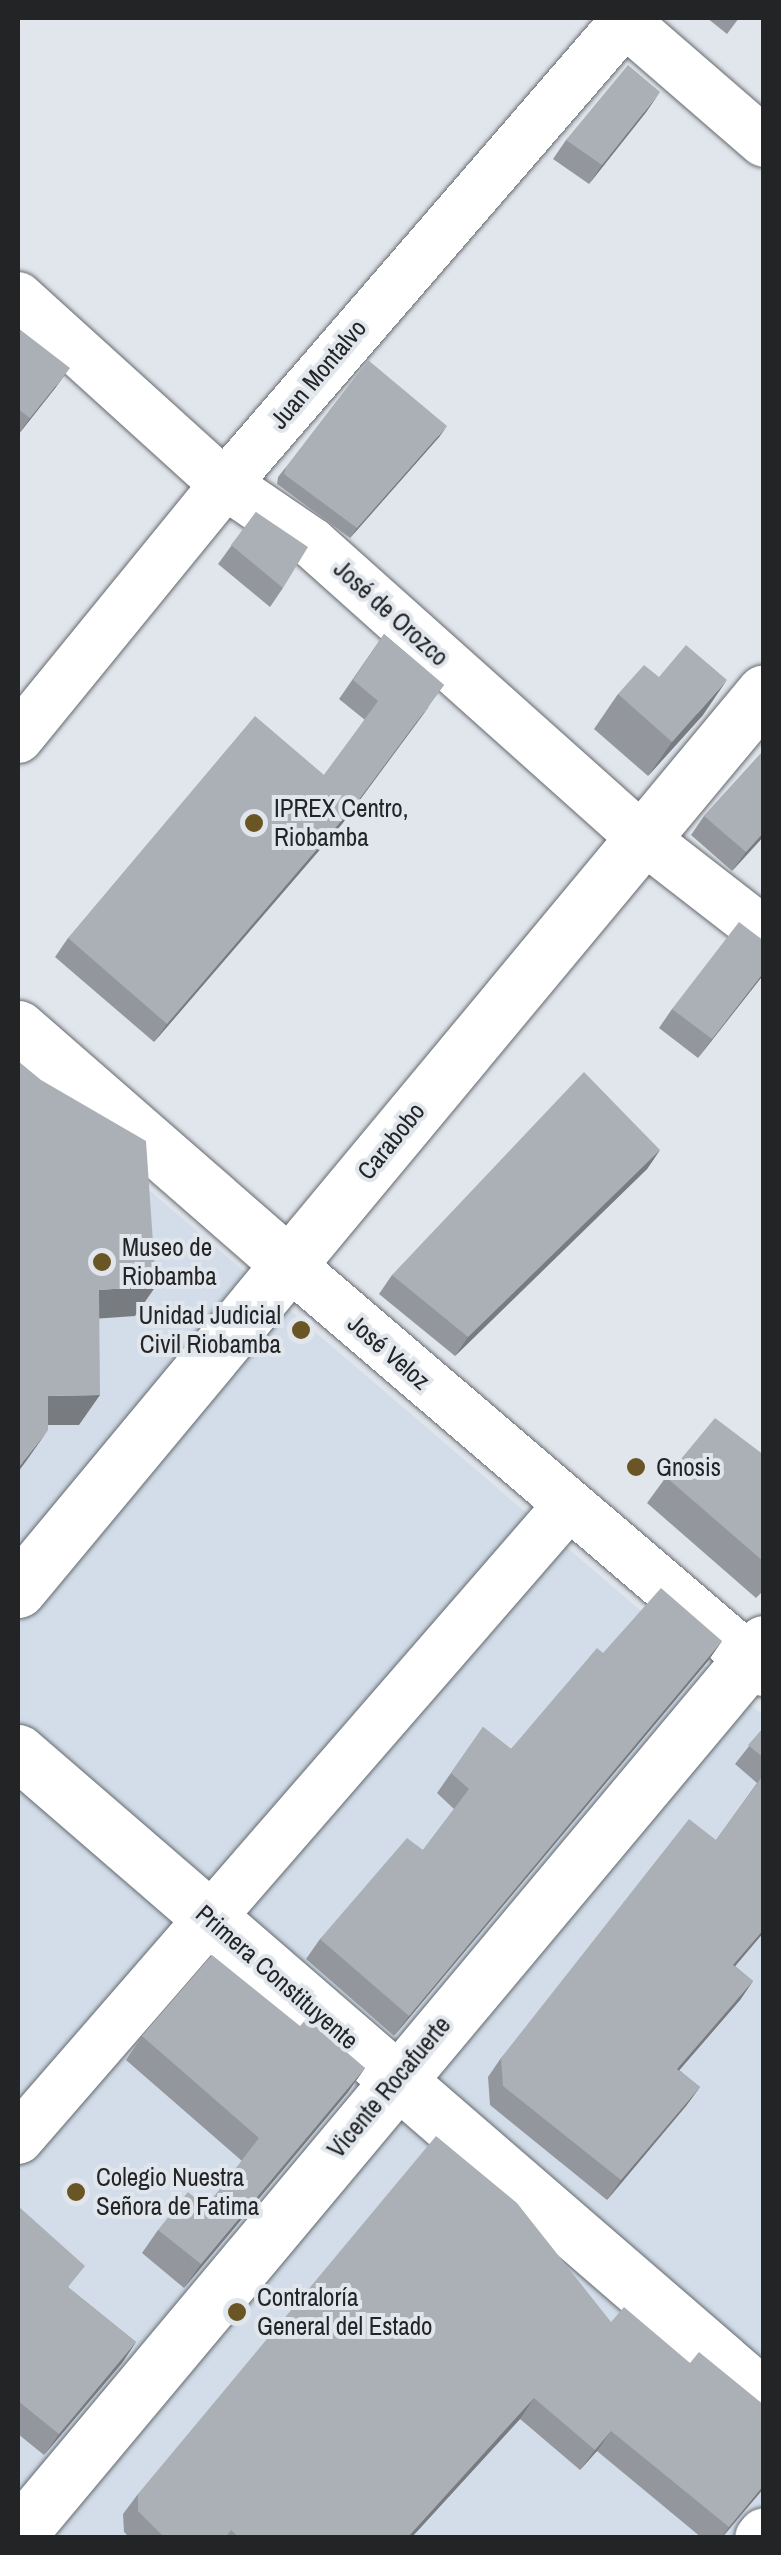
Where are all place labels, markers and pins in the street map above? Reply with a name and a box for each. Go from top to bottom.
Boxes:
place label: IPREX Centro, Riobamba [274,794,408,853]
marker: IPREX Centro, Riobamba [243,812,265,834]
place label: Museo de Riobamba [122,1233,217,1292]
marker: Museo de Riobamba [91,1251,113,1273]
place label: Unidad Judicial Civil Riobamba [139,1301,281,1360]
marker: Unidad Judicial Civil Riobamba [290,1319,312,1341]
place label: Gnosis [656,1452,721,1482]
marker: Gnosis [625,1456,647,1478]
place label: Colegio Nuestra Señora de Fatima [96,2163,259,2222]
marker: Colegio Nuestra Señora de Fatima [65,2181,87,2203]
place label: Contraloría General del Estado [257,2283,432,2342]
marker: Contraloría General del Estado [226,2301,248,2323]

